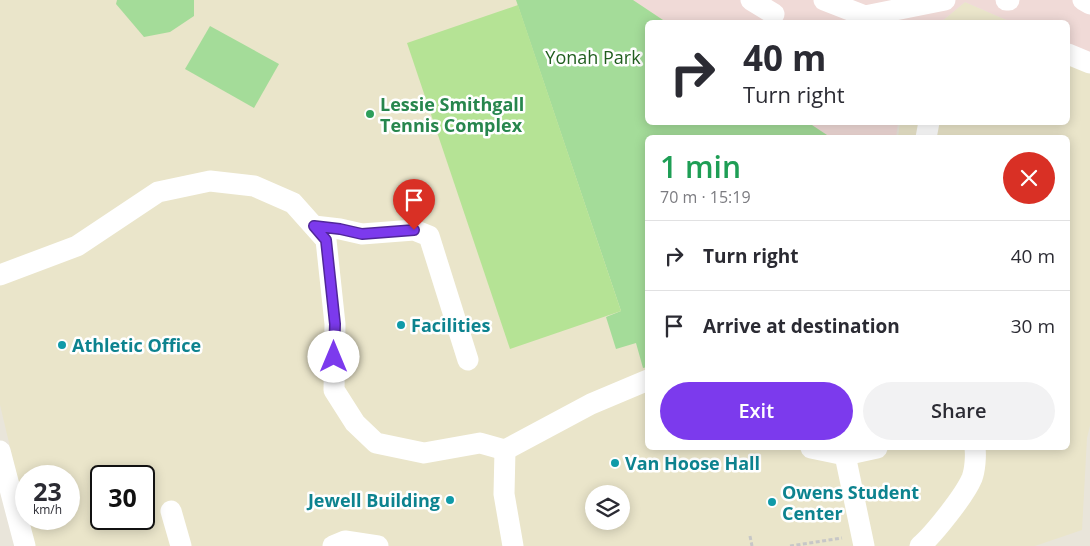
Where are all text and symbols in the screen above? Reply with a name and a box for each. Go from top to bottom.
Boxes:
text: 40 m [743,34,826,81]
icon: right [660,40,725,105]
park label: Yonah Park [545,45,641,69]
text: Turn right [743,79,845,109]
place label: Lessie Smithgall Tennis Complex [380,92,524,137]
marker: Lessie Smithgall Tennis Complex [364,108,376,120]
text: 1 min [660,146,741,187]
button: close [1003,152,1055,204]
pin [393,179,435,230]
icon: arrive [400,186,428,214]
text: 70 m · 15:19 [660,186,751,208]
icon: right [660,242,688,270]
text: Turn right [703,243,798,269]
text: 40 m [1011,243,1055,269]
icon: arrive [660,312,688,340]
place label: Facilities [411,313,490,337]
text: Arrive at destination [703,313,900,339]
text: 30 m [1011,313,1055,339]
marker: Facilities [395,319,407,331]
position arrow [307,330,359,382]
place label: Athletic Office [72,333,201,357]
marker: Athletic Office [56,339,68,351]
button: Exit [660,382,853,440]
button: Share [863,382,1055,440]
place label: Van Hoose Hall [625,451,760,475]
marker: Van Hoose Hall [609,457,621,469]
speed limit sign: 30 [90,465,155,530]
text: 23 [33,474,62,508]
place label: Owens Student Center [782,480,919,525]
map controls [585,485,630,530]
button: layers [585,485,630,530]
place label: Jewell Building [306,488,440,512]
marker: Jewell Building [444,494,456,506]
marker: Owens Student Center [766,496,778,508]
text: km/h [33,501,62,518]

